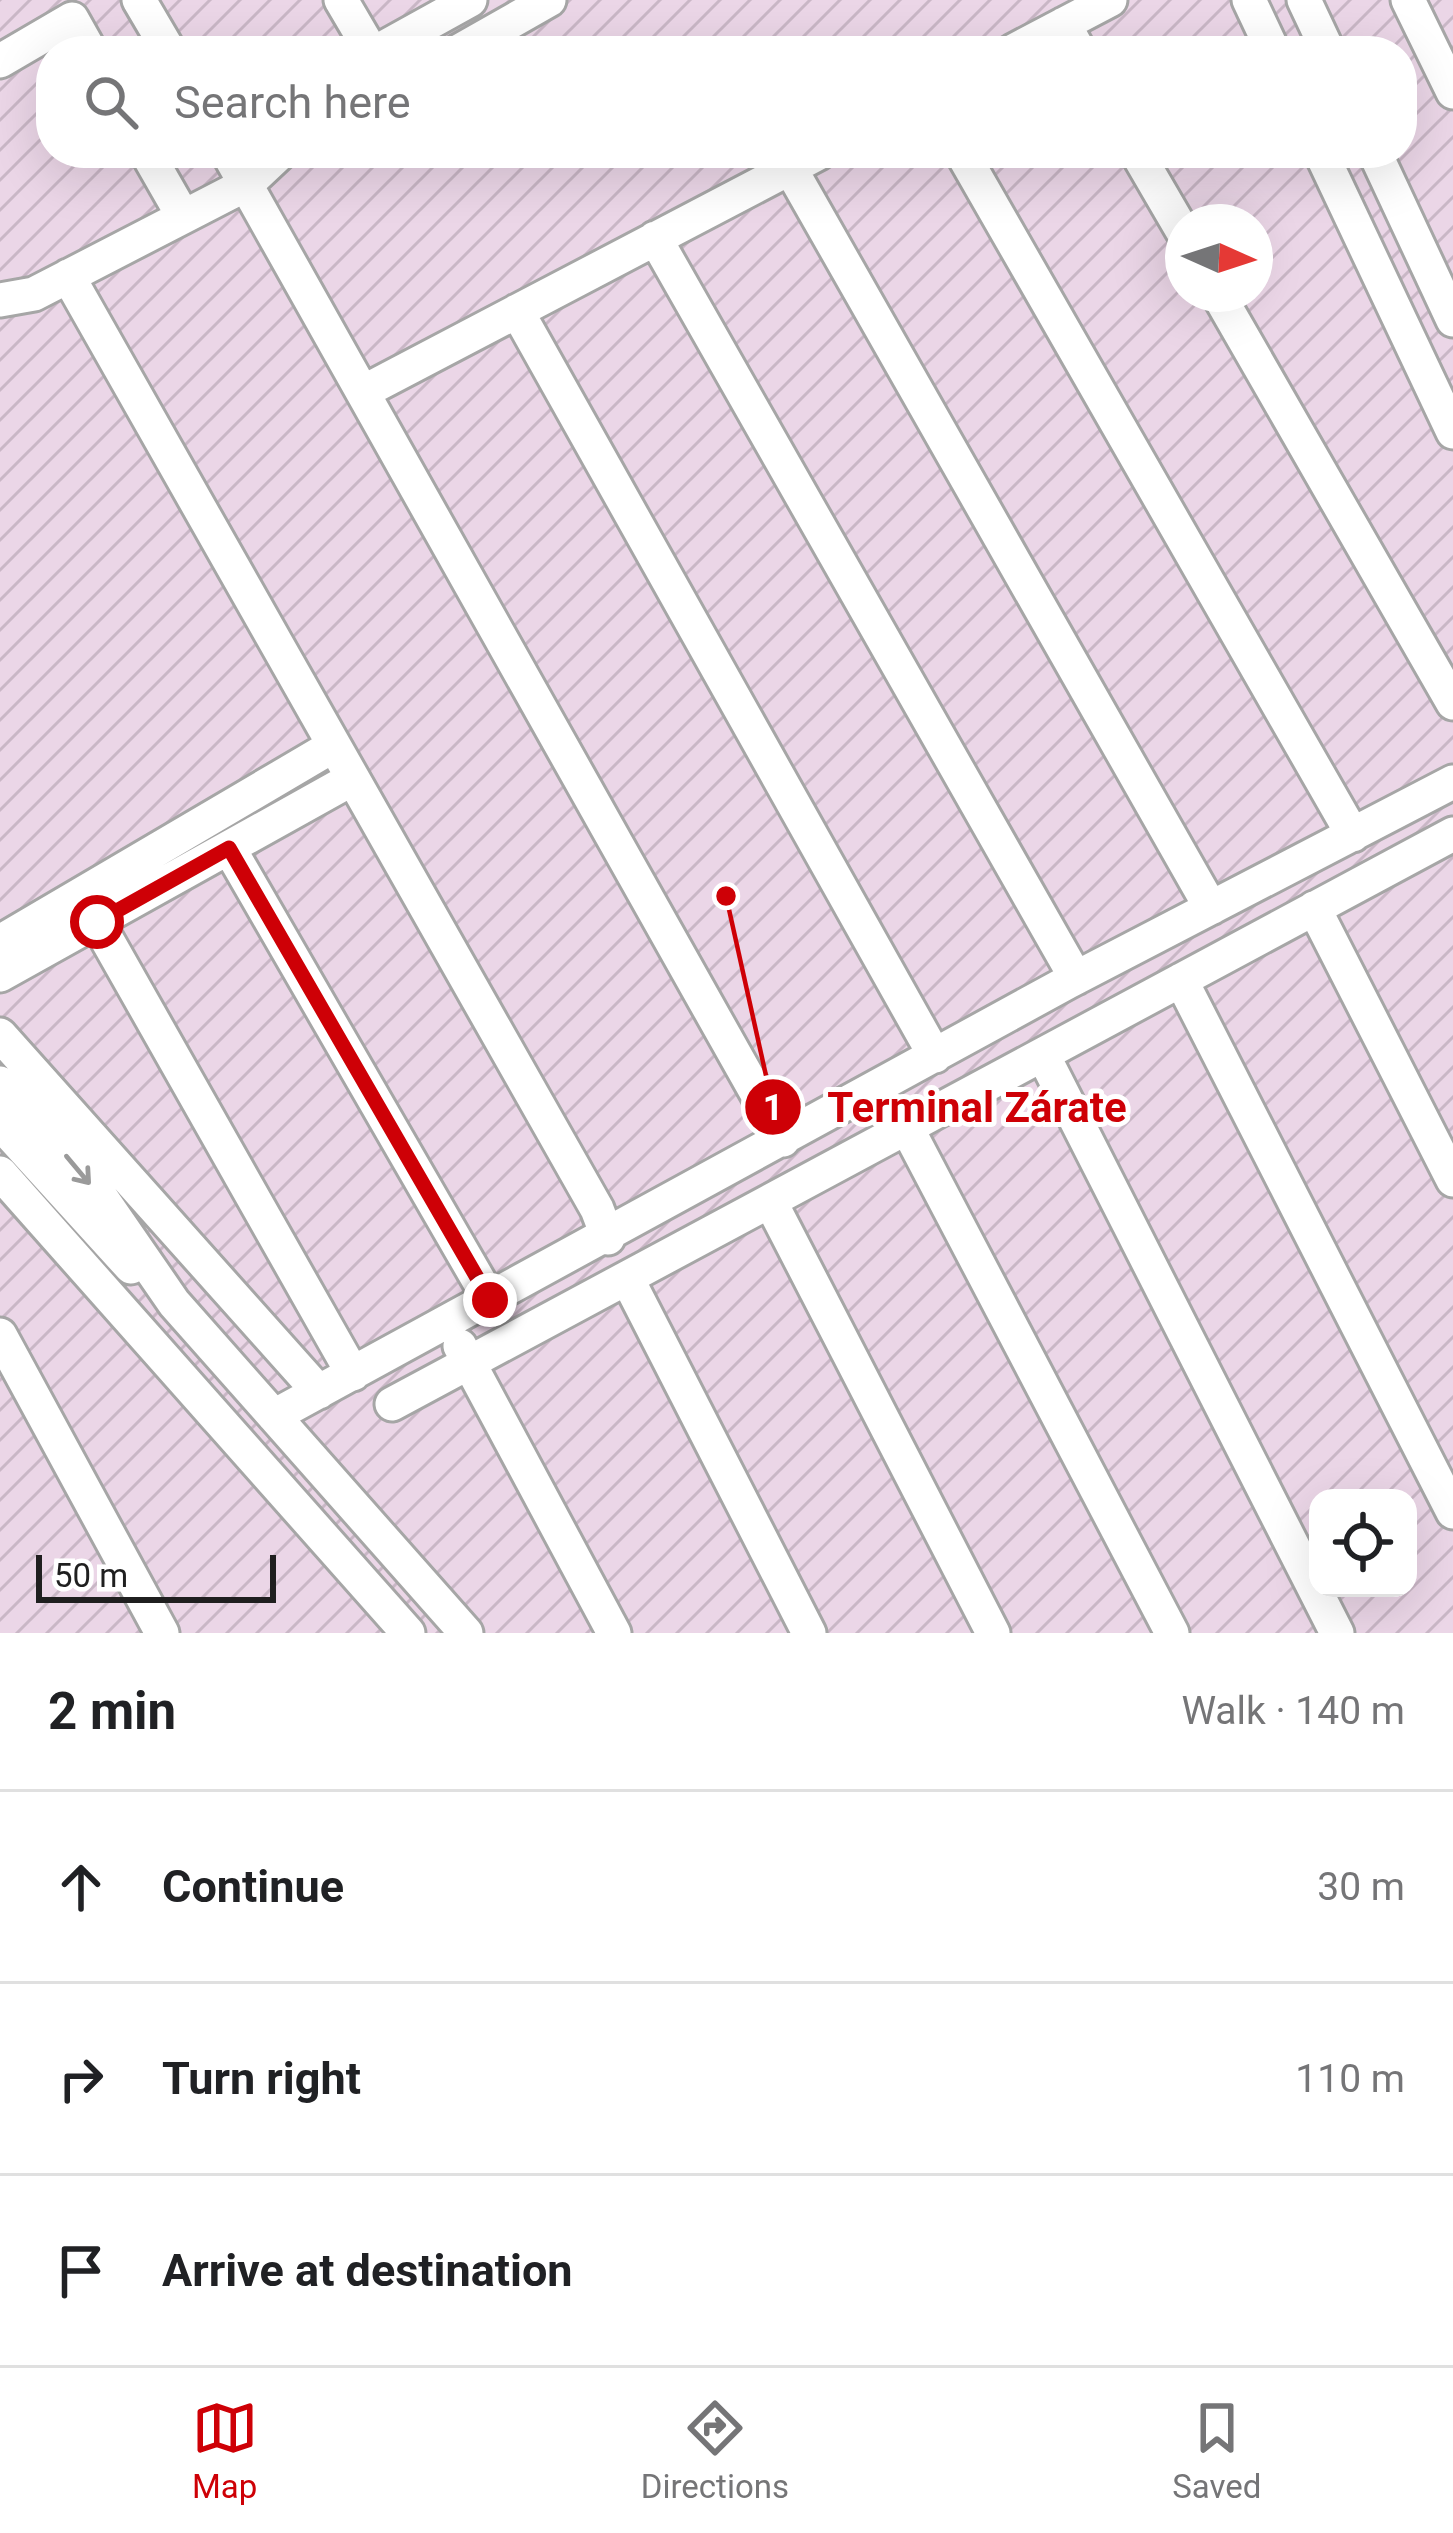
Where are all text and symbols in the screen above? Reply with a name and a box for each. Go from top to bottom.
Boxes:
search box [36,36,1417,168]
icon: search [78,69,144,135]
text: Search here [174,76,411,129]
north arrow [1165,204,1273,312]
route start [70,895,124,949]
callout: Terminal Zárate [743,1068,1150,1146]
text: Terminal Zárate [827,1083,1127,1132]
text: 1 [763,1087,783,1129]
one-way arrow [64,1154,92,1185]
route end [463,1273,517,1327]
map controls [1309,1489,1417,1597]
button: locate [1309,1489,1417,1597]
scale bar [36,1549,276,1602]
text: 50 m [54,1556,128,1595]
text: 2 min [48,1682,176,1741]
text: Walk · 140 m [1181,1688,1405,1734]
icon: ahead [48,1854,114,1920]
text: Continue [162,1860,344,1913]
text: 30 m [1317,1864,1405,1910]
icon: right [48,2046,114,2112]
text: Turn right [162,2052,361,2105]
text: 110 m [1295,2056,1405,2102]
icon: arrive [48,2238,114,2304]
text: Arrive at destination [162,2244,573,2297]
tab: Map [192,2395,258,2506]
tab: Directions [641,2395,789,2506]
tab: Saved [1172,2395,1261,2506]

